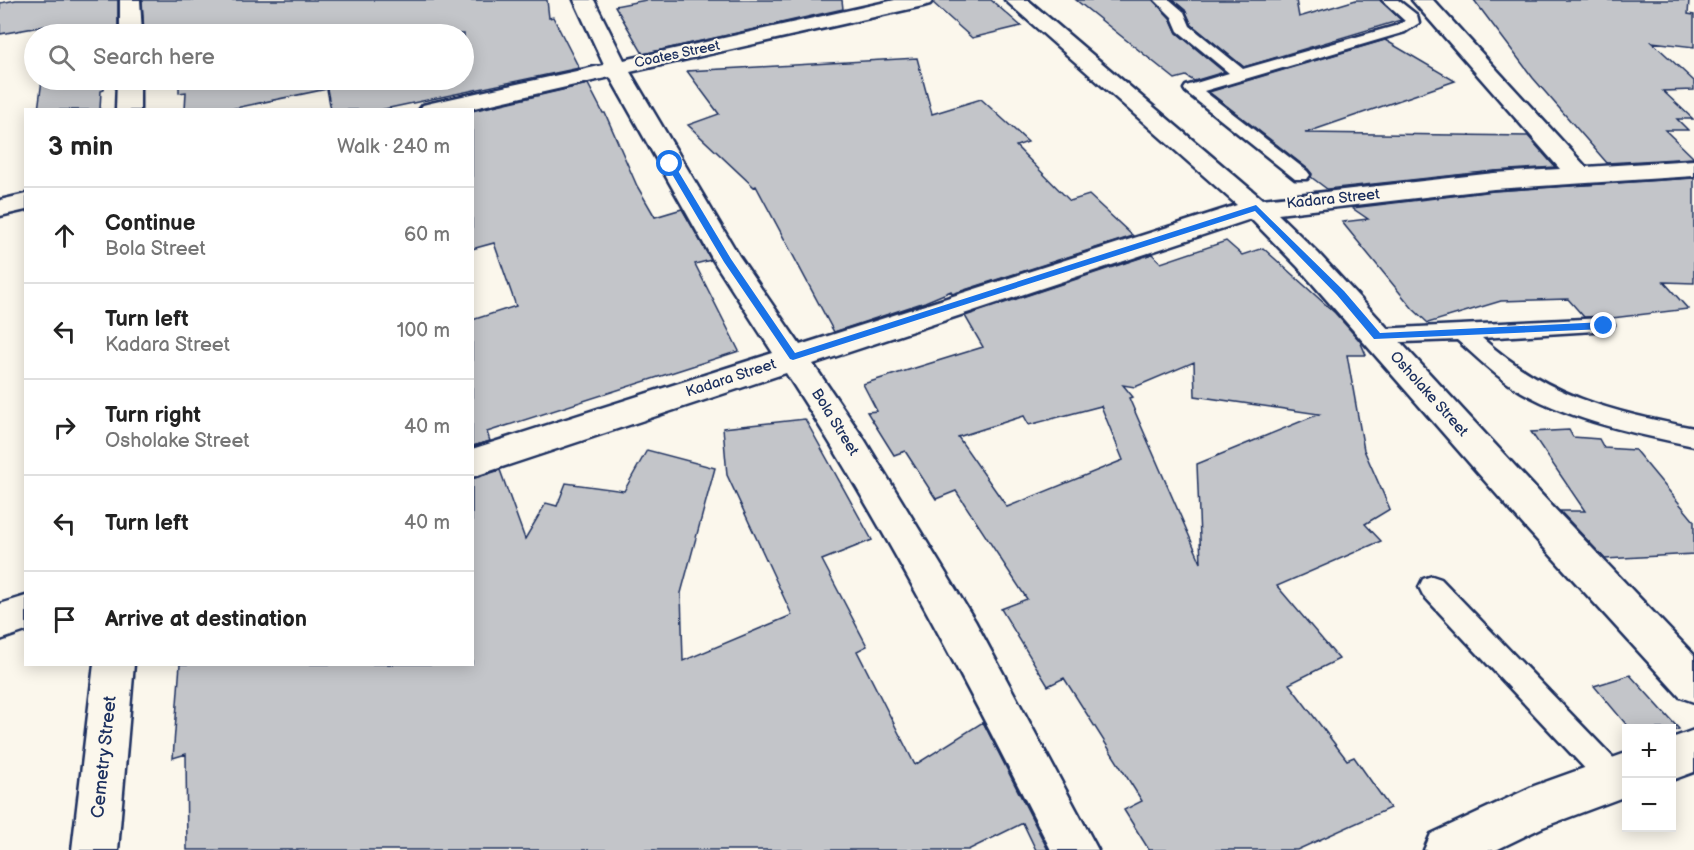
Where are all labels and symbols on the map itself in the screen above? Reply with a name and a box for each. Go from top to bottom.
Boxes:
street label: Coates Street [633,37,722,71]
route start [656,150,682,176]
street label: Kadara Street [1285,185,1381,213]
route end [1590,312,1616,338]
street label: Osholake Street [1386,347,1473,441]
street label: Kadara Street [684,354,779,402]
street label: Bola Street [807,385,863,459]
street label: Cemetry Street [87,694,121,819]

